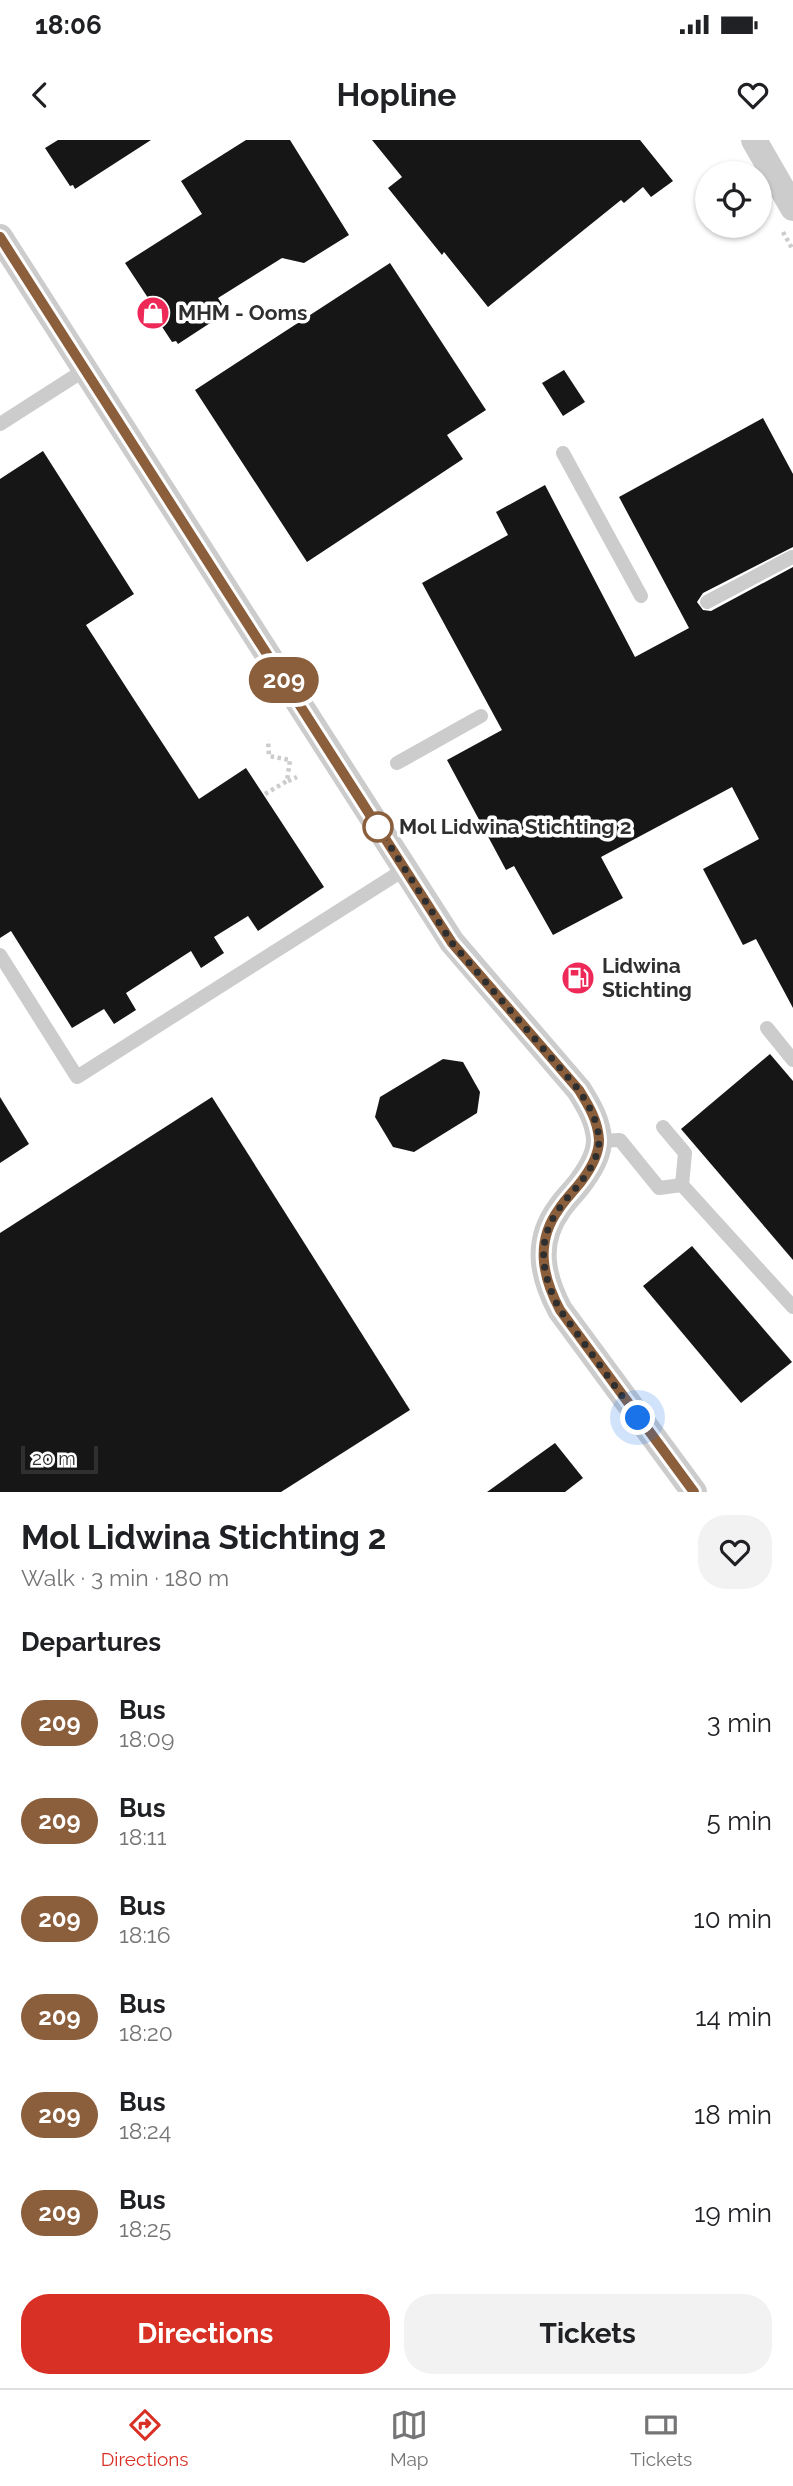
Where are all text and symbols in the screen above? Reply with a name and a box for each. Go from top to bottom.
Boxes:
text: 18:06 [35,10,102,40]
icon: back [21,76,59,114]
text: Hopline [336,76,457,113]
icon: heart [734,76,772,114]
map controls [695,161,772,238]
button: locate [695,161,772,238]
shop icon: MHM - Ooms [134,294,172,332]
place label: MHM - Ooms [178,300,307,325]
line badge: 209 [244,657,324,703]
text: 209 [263,665,305,694]
marker: Mol Lidwina Stichting 2 [363,812,393,842]
place label: Mol Lidwina Stichting 2 [399,814,632,839]
place label: Lidwina Stichting [602,953,692,1002]
fuel station icon: Lidwina Stichting [559,959,597,997]
your location [620,1400,655,1435]
scale bar [21,1443,98,1475]
text: 20 m [32,1447,76,1469]
button: heart [698,1515,772,1589]
text: Mol Lidwina Stichting 2 [21,1518,386,1557]
text: Walk · 3 min · 180 m [21,1564,229,1591]
text: Departures [21,1627,161,1657]
text: Bus [119,1695,166,1725]
text: 209 [38,1708,81,1737]
text: 3 min [707,1708,772,1738]
text: 18:09 [119,1725,174,1752]
text: Bus [119,1793,166,1823]
text: 209 [38,1806,81,1835]
text: 5 min [706,1806,772,1836]
text: 18:11 [119,1823,167,1850]
text: Bus [119,1891,166,1921]
text: 209 [38,1904,81,1933]
text: 10 min [694,1904,772,1934]
text: 18:16 [119,1921,171,1948]
text: Bus [119,1989,166,2019]
text: 209 [38,2002,81,2031]
text: 14 min [695,2002,772,2032]
text: 18:20 [119,2019,173,2046]
text: Bus [119,2087,166,2117]
text: 209 [38,2100,81,2129]
text: 18 min [694,2100,772,2130]
text: 18:24 [119,2117,171,2144]
text: Bus [119,2185,166,2215]
text: 209 [38,2198,81,2227]
text: 19 min [694,2198,772,2228]
text: 18:25 [119,2215,171,2242]
button: Directions [21,2294,390,2374]
button: Tickets [404,2294,772,2374]
tab: Directions [101,2406,188,2470]
tab: Map [390,2406,429,2470]
tab: Tickets [630,2406,692,2470]

